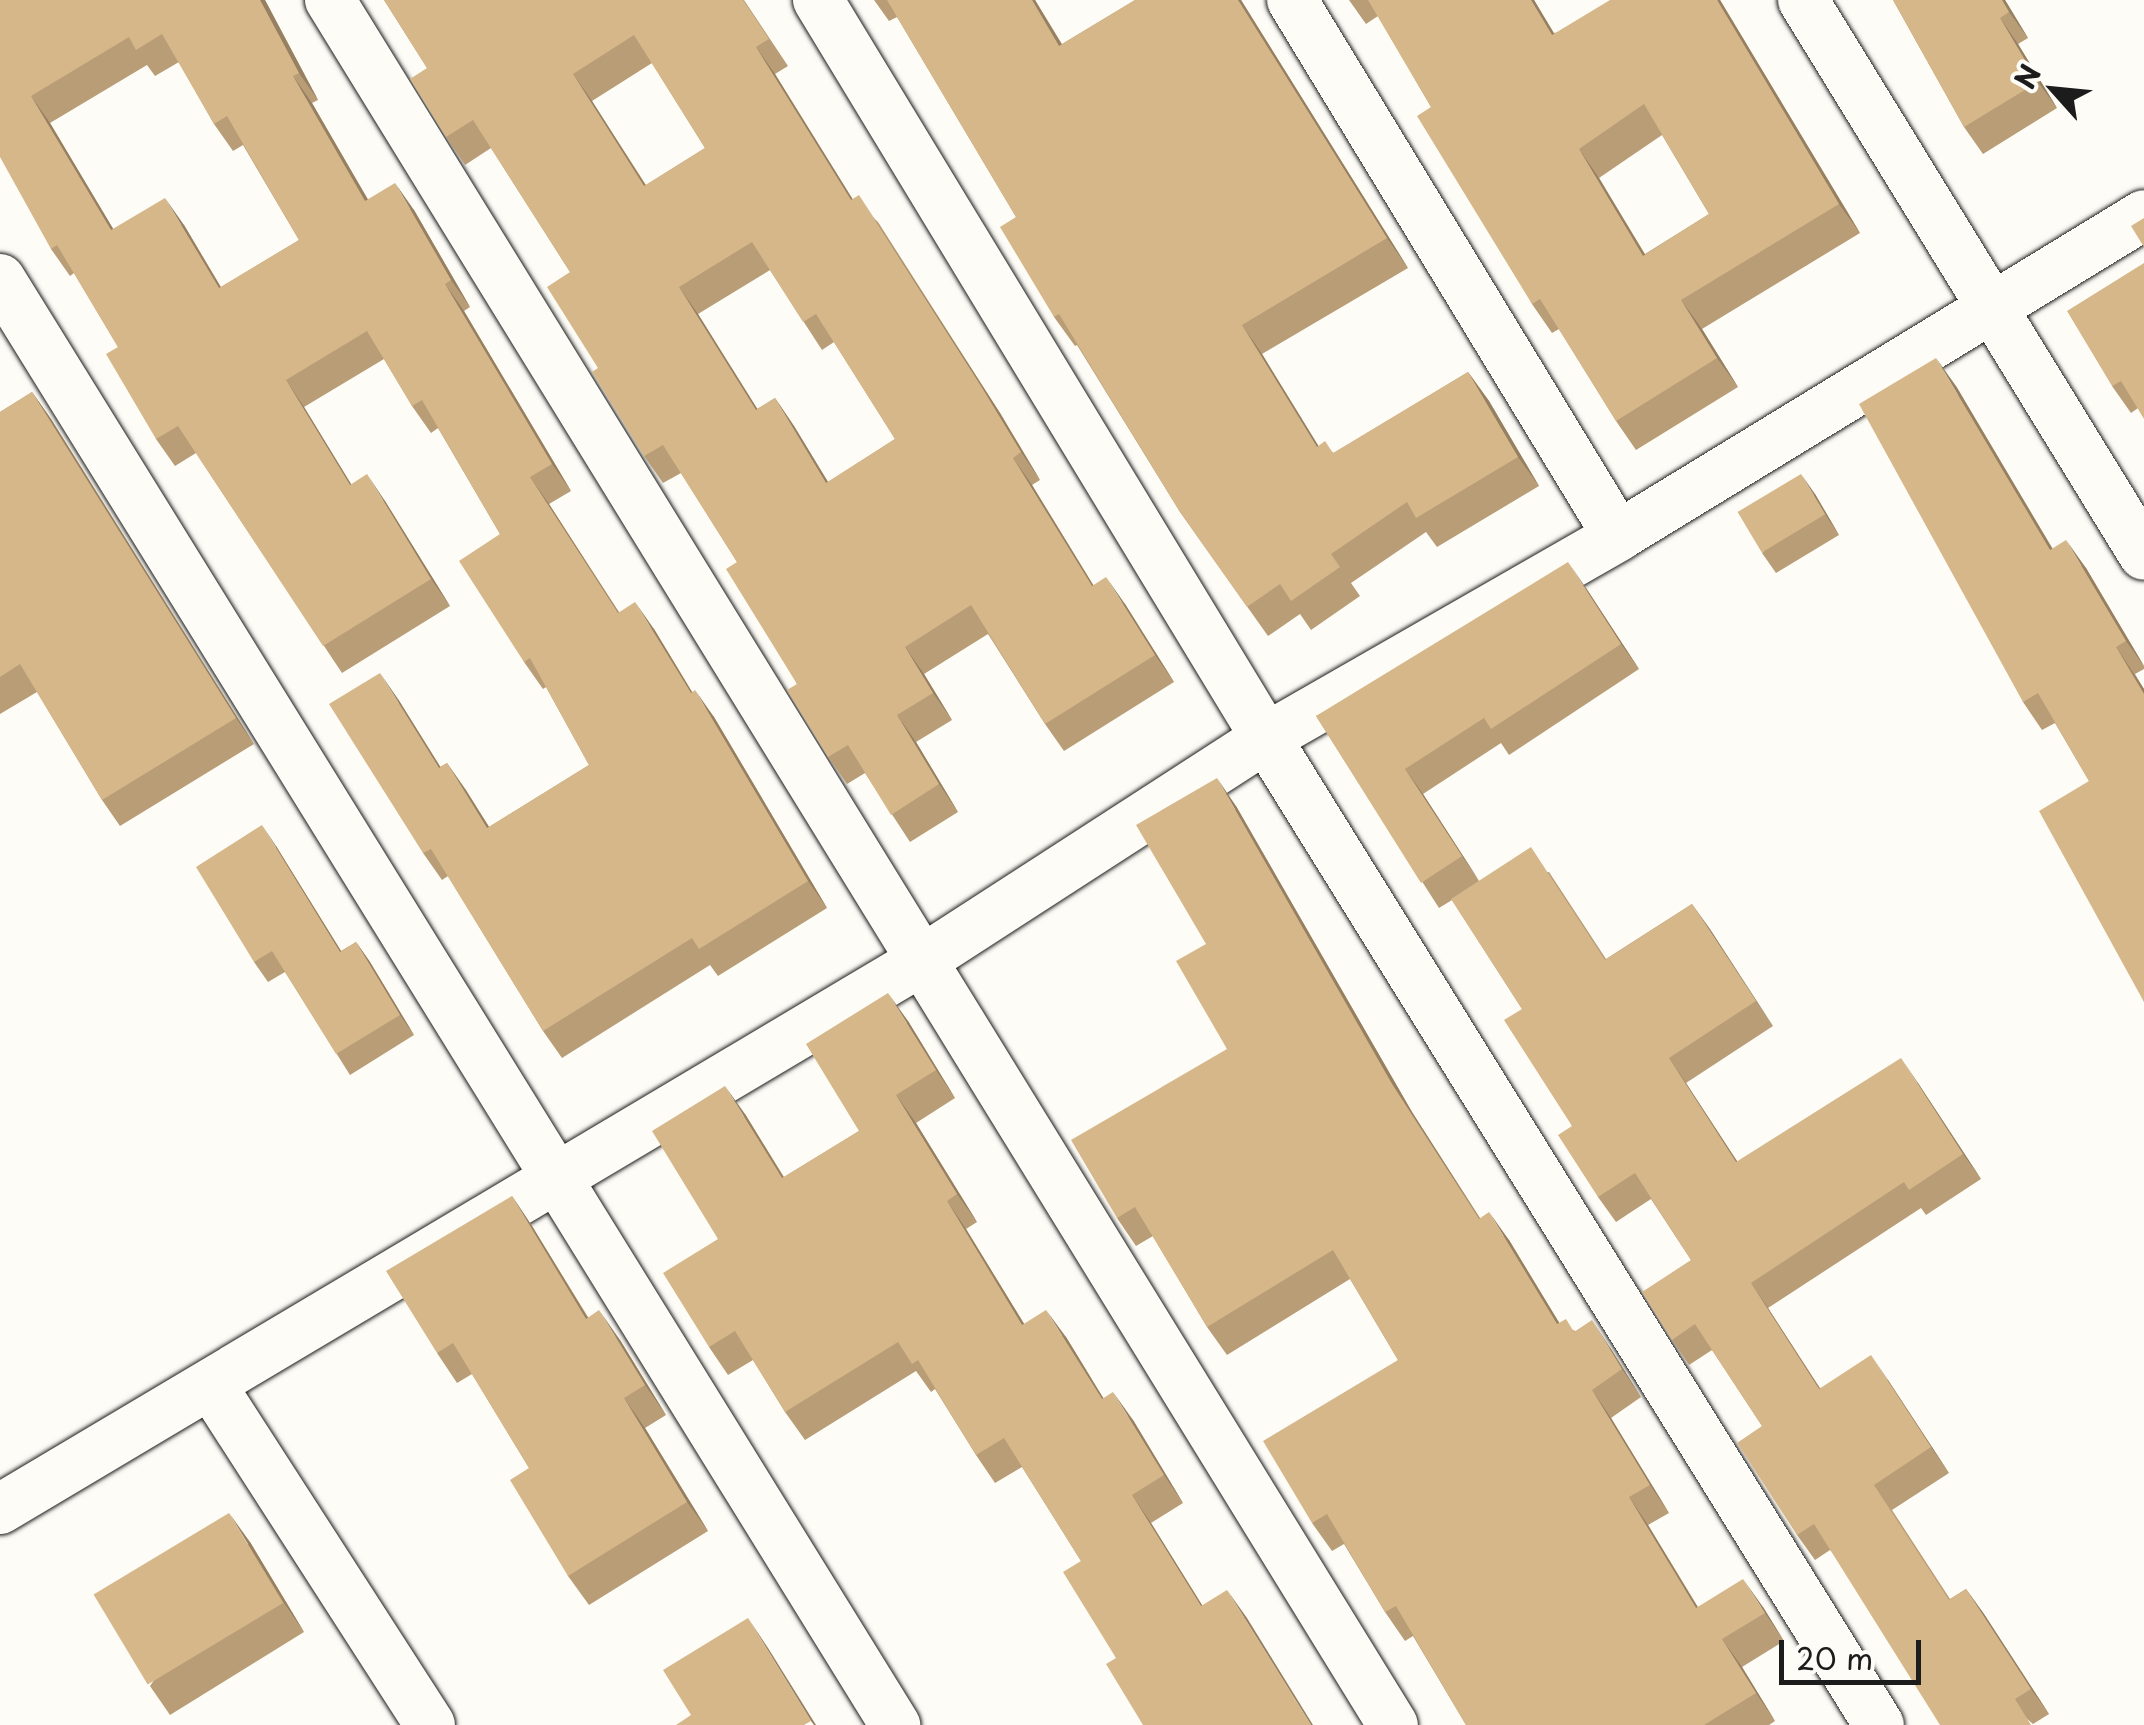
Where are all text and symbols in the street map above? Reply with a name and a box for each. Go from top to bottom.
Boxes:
north arrow [2004,40,2104,140]
text: N [2003,57,2051,96]
scale bar [1784,1620,1926,1682]
text: 20 m [1796,1635,1873,1680]

